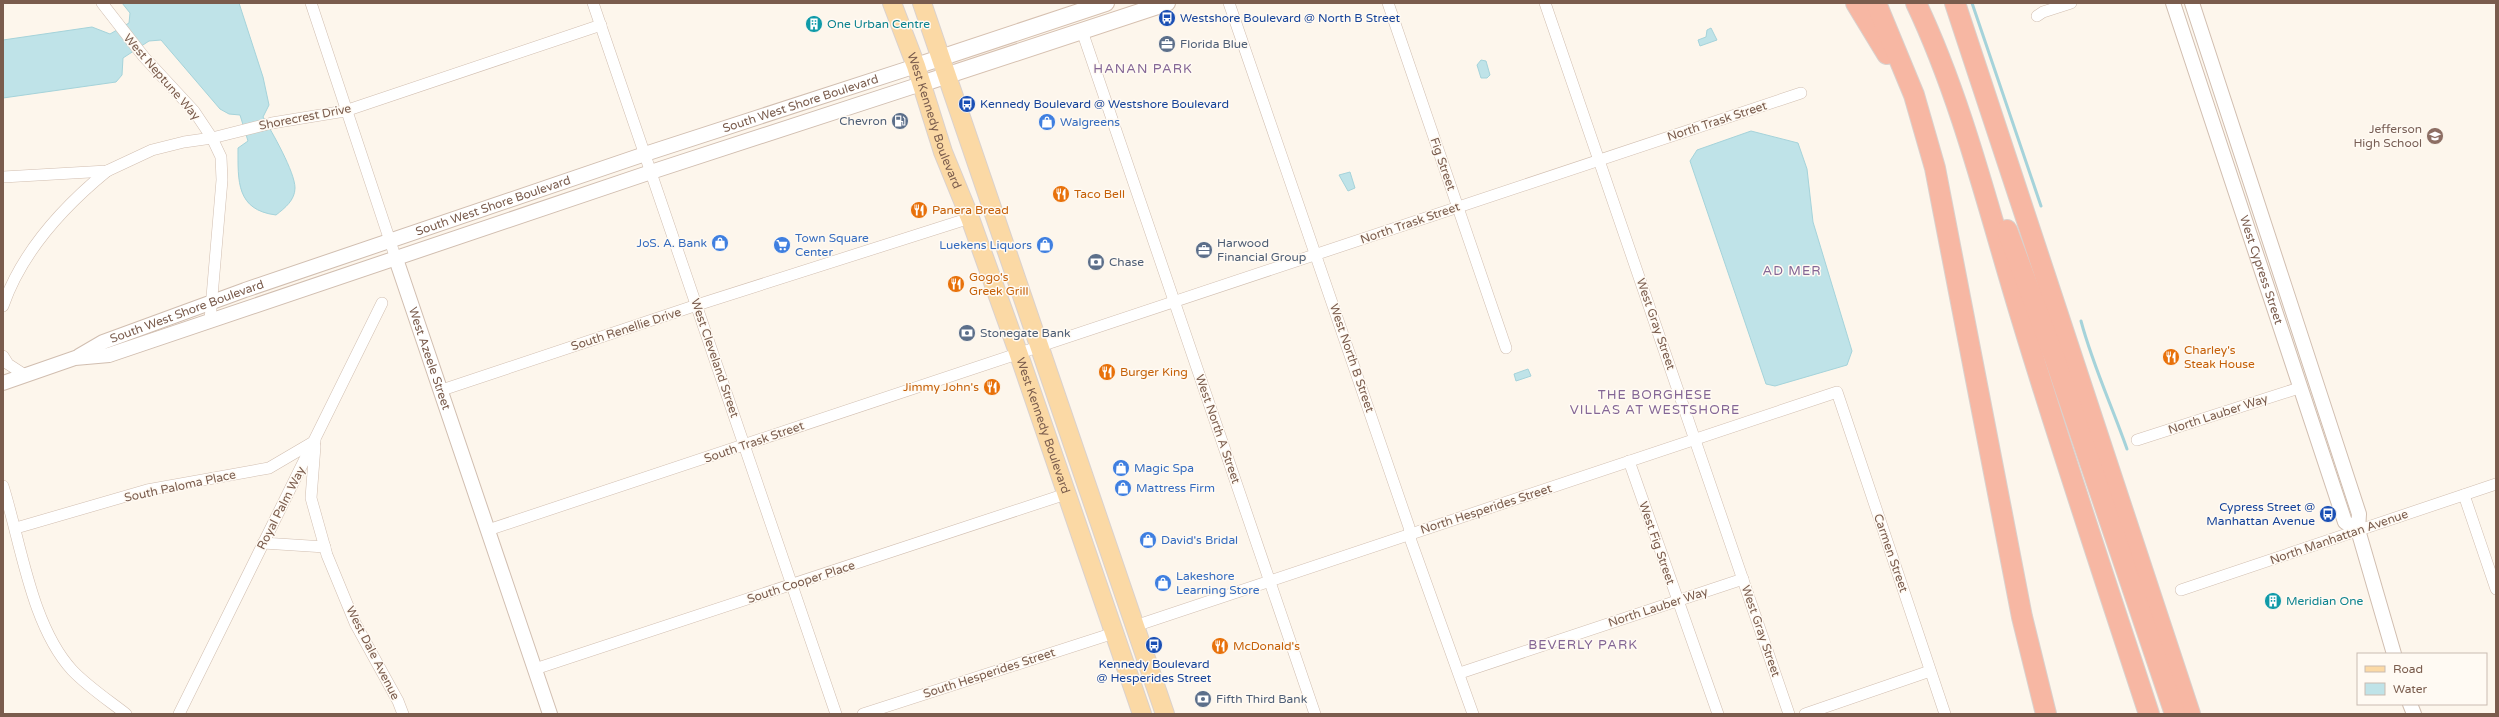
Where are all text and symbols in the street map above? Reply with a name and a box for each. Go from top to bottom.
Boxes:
bus stop icon: Westshore Boulevard @ North B Street [1157,8,1177,28]
place label: Westshore Boulevard @ North B Street [1180,11,1401,25]
building icon: One Urban Centre [804,14,824,34]
place label: One Urban Centre [827,17,930,31]
street label: West Neptune Way [121,31,204,123]
office icon: Florida Blue [1157,34,1177,54]
place label: Florida Blue [1180,37,1248,51]
street label: West Kennedy Boulevard [905,51,964,191]
district label: HANAN PARK [1093,61,1193,77]
street label: South West Shore Boulevard [721,72,880,135]
bus stop icon: Kennedy Boulevard @ Westshore Boulevard [957,94,977,114]
place label: Kennedy Boulevard @ Westshore Boulevard [980,97,1229,111]
street label: North Trask Street [1665,98,1769,144]
street label: Shorecrest Drive [258,101,353,133]
fuel station icon: Chevron [890,111,910,131]
shop icon: Walgreens [1037,112,1057,132]
place label: Chevron [839,114,887,128]
place label: Walgreens [1060,115,1120,129]
place label: Jefferson High School [2353,122,2422,150]
school or university icon: Jefferson High School [2425,126,2445,146]
street label: Fig Street [1427,136,1459,193]
street label: South West Shore Boulevard [414,173,572,238]
restaurant icon: Taco Bell [1051,184,1071,204]
place label: Taco Bell [1074,187,1125,201]
street label: North Trask Street [1359,199,1462,247]
restaurant icon: Panera Bread [909,200,929,220]
place label: Panera Bread [932,203,1009,217]
street label: West Cypress Street [2237,214,2286,326]
place label: Town Square Center [795,231,869,259]
shop icon: JoS. A. Bank [710,233,730,253]
supermarket icon: Town Square Center [772,235,792,255]
shop icon: Luekens Liquors [1035,235,1055,255]
place label: JoS. A. Bank [637,236,707,250]
place label: Harwood Financial Group [1217,236,1306,264]
place label: Luekens Liquors [939,238,1032,252]
office icon: Harwood Financial Group [1194,240,1214,260]
bank icon: Chase [1086,252,1106,272]
place label: Chase [1109,255,1144,269]
district label: AD MER [1763,263,1821,279]
place label: Gogo's Greek Grill [969,270,1028,298]
restaurant icon: Gogo's Greek Grill [946,274,966,294]
street label: West Gray Street [1634,276,1678,372]
street label: South West Shore Boulevard [108,277,266,346]
street label: West Cleveland Street [688,297,742,420]
street label: West North B Street [1327,302,1377,415]
street label: West Azeele Street [406,305,454,412]
street label: South Renellie Drive [569,305,683,353]
bank icon: Stonegate Bank [957,323,977,343]
place label: Stonegate Bank [980,326,1071,340]
place label: Charley's Steak House [2184,343,2255,371]
restaurant icon: Charley's Steak House [2161,347,2181,367]
street label: West Kennedy Boulevard [1013,356,1073,495]
restaurant icon: Burger King [1097,362,1117,382]
place label: Burger King [1120,365,1188,379]
street label: West North A Street [1193,373,1243,486]
restaurant icon: Jimmy John's [982,377,1002,397]
place label: Jimmy John's [903,380,979,394]
district label: THE BORGHESE VILLAS AT WESTSHORE [1570,387,1740,418]
street label: North Lauber Way [2166,391,2270,437]
street label: South Trask Street [702,418,806,466]
shop icon: Magic Spa [1111,458,1131,478]
place label: Magic Spa [1134,461,1194,475]
street label: Royal Palm Way [254,464,308,552]
street label: South Paloma Place [123,467,237,505]
shop icon: Mattress Firm [1113,478,1133,498]
place label: Mattress Firm [1136,481,1215,495]
street label: North Hesperides Street [1419,481,1554,537]
street label: West Fig Street [1636,500,1678,587]
place label: Cypress Street @ Manhattan Avenue [2206,500,2315,528]
bus stop icon: Cypress Street @ Manhattan Avenue [2318,504,2338,524]
street label: North Manhattan Avenue [2268,507,2410,567]
street label: Carmen Street [1871,512,1911,595]
shop icon: David's Bridal [1138,530,1158,550]
place label: David's Bridal [1161,533,1238,547]
street label: South Cooper Place [745,558,857,606]
place label: Lakeshore Learning Store [1176,569,1260,597]
shop icon: Lakeshore Learning Store [1153,573,1173,593]
street label: West Gray Street [1739,583,1783,679]
street label: North Lauber Way [1606,584,1710,630]
building icon: Meridian One [2263,591,2283,611]
place label: Meridian One [2286,594,2363,608]
street label: West Dale Avenue [343,604,403,702]
bus stop icon: Kennedy Boulevard @ Hesperides Street [1144,635,1164,655]
restaurant icon: McDonald's [1210,636,1230,656]
district label: BEVERLY PARK [1528,637,1638,653]
place label: McDonald's [1233,639,1300,653]
street label: South Hesperides Street [921,645,1057,701]
legend [2357,653,2487,705]
place label: Kennedy Boulevard @ Hesperides Street [1097,657,1212,685]
text: Road [2393,662,2423,676]
text: Water [2393,682,2428,696]
bank icon: Fifth Third Bank [1193,689,1213,709]
place label: Fifth Third Bank [1216,692,1308,706]

